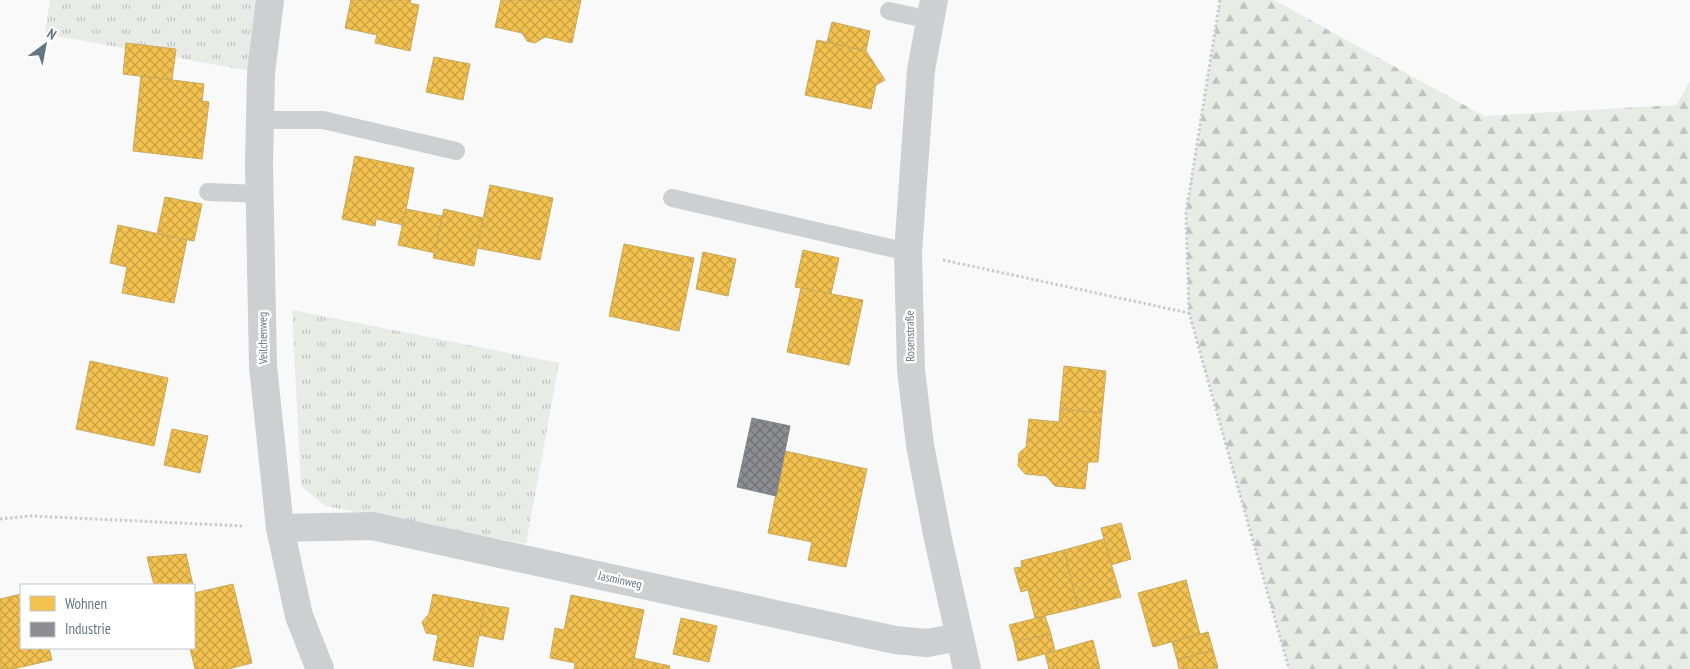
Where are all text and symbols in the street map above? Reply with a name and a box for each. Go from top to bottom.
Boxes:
north arrow [20,20,70,70]
text: N [44,24,60,44]
street label: Rosenstraße [902,310,917,362]
street label: Veilchenweg [255,312,270,365]
street label: Jasminweg [596,567,643,591]
legend [20,584,195,649]
text: Wohnen [65,594,107,613]
text: Industrie [65,619,111,638]

